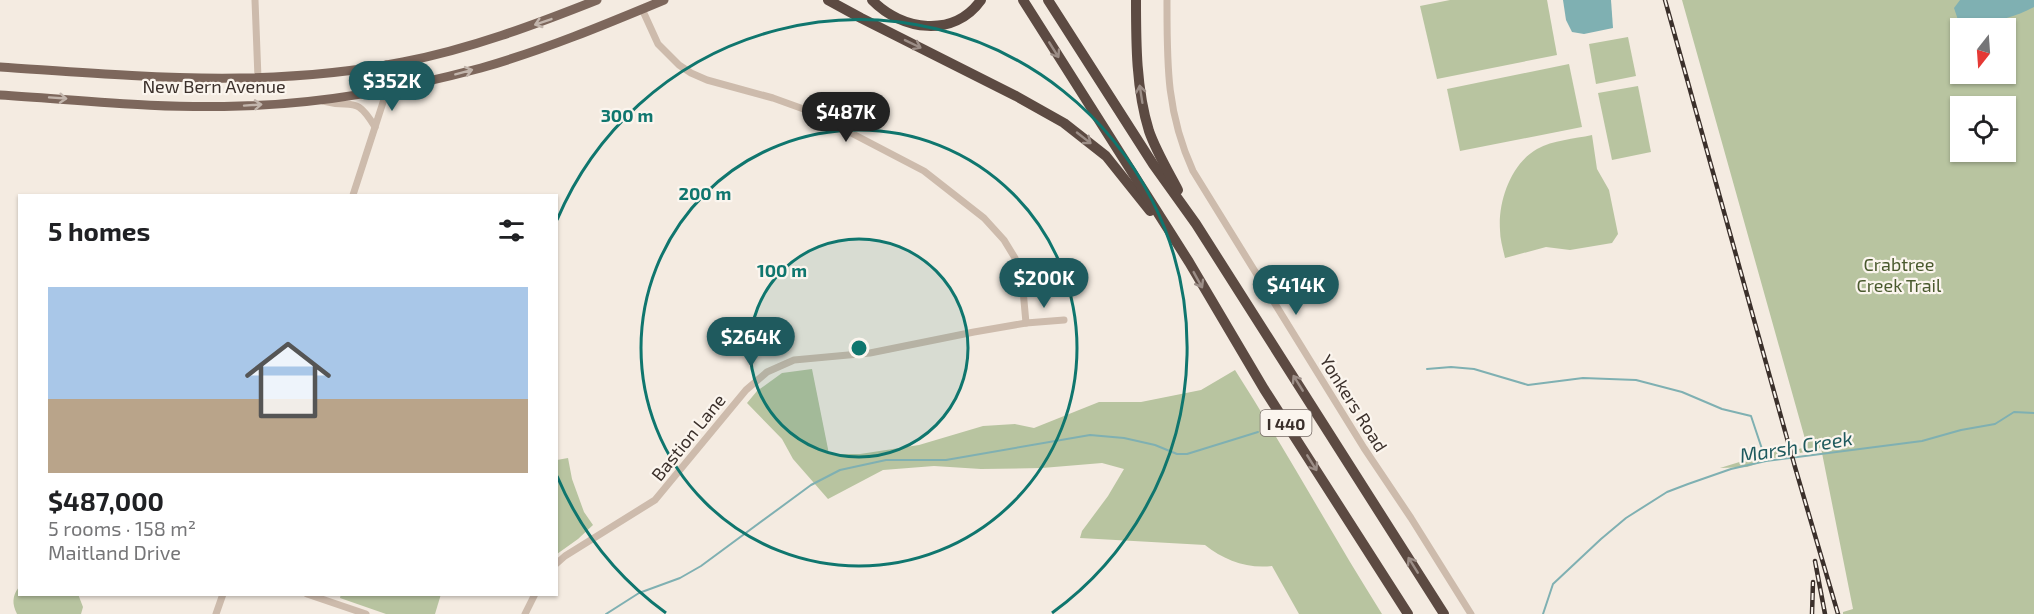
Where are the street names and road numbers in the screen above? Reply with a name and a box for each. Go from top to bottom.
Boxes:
street label: New Bern Avenue [142,75,286,97]
street label: Yonkers Road [1315,350,1393,456]
street label: Bastion Lane [646,389,730,485]
road number: I 440 [1260,410,1312,436]

